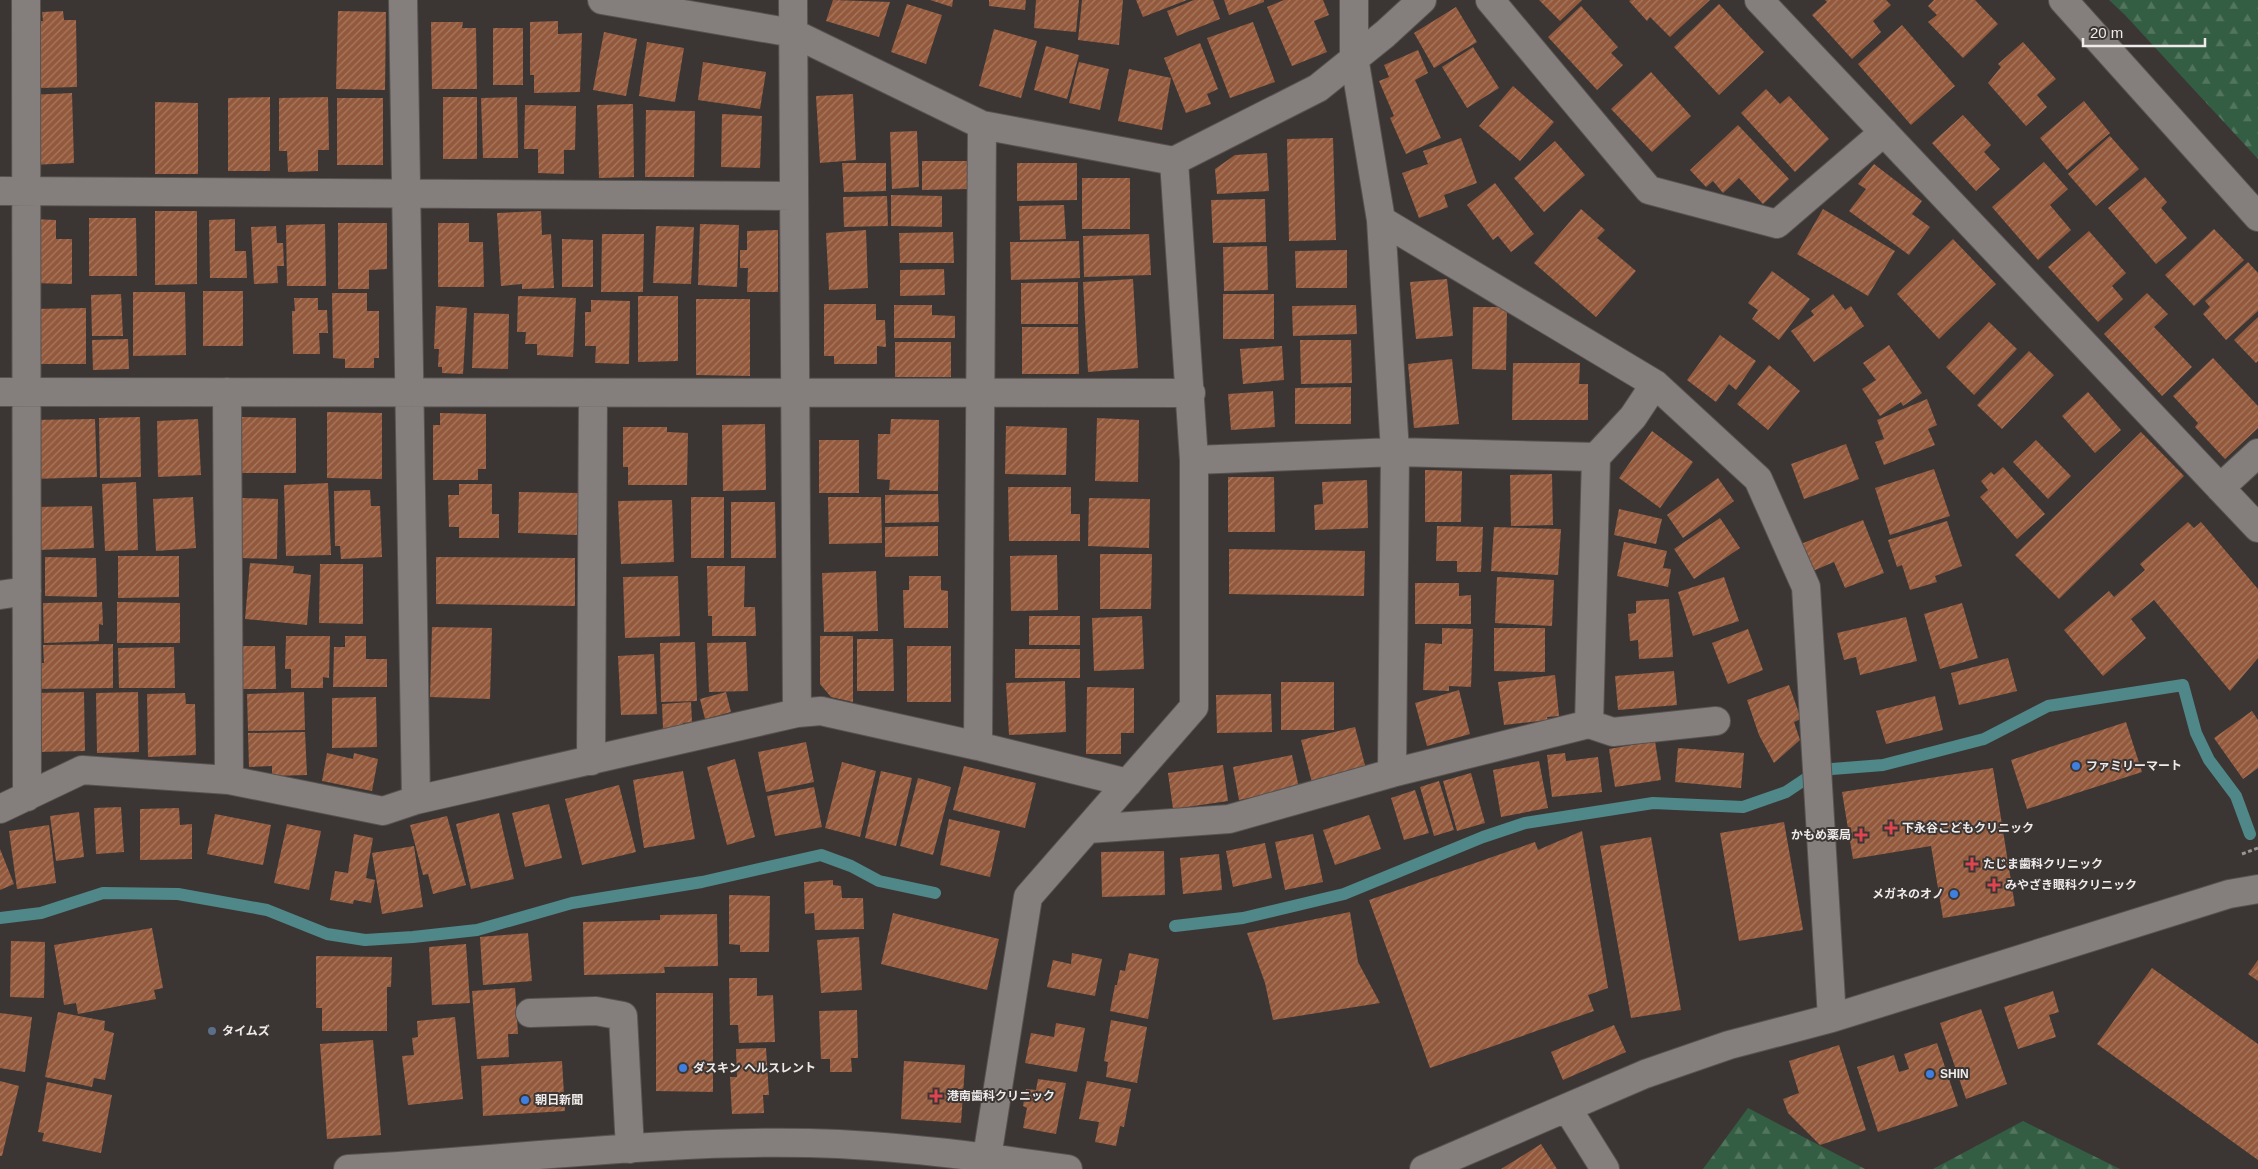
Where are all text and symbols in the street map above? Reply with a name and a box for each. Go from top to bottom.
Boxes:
scale bar [2083,15,2206,47]
text: 20 m [2090,24,2123,41]
place label: ファミリーマート [2086,759,2182,773]
marker: ファミリーマート [2070,760,2082,772]
marker: 下永谷こどもクリニック [1884,821,1898,835]
place label: 下永谷こどもクリニック [1902,821,2034,835]
place label: かもめ薬局 [1791,828,1851,842]
marker: かもめ薬局 [1855,829,1867,841]
marker: たじま歯科クリニック [1965,857,1979,871]
place label: たじま歯科クリニック [1983,857,2103,871]
marker: みやざき眼科クリニック [1987,878,2001,892]
place label: みやざき眼科クリニック [2005,878,2137,892]
place label: メガネのオノ [1872,887,1944,901]
marker: メガネのオノ [1948,888,1960,900]
place label: タイムズ [222,1024,270,1038]
marker: タイムズ [206,1025,218,1037]
place label: ダスキン ヘルスレント [693,1061,816,1075]
marker: ダスキン ヘルスレント [677,1062,689,1074]
place label: SHIN [1940,1067,1969,1081]
marker: SHIN [1924,1068,1936,1080]
marker: 港南歯科クリニック [929,1089,943,1103]
place label: 港南歯科クリニック [947,1089,1055,1103]
place label: 朝日新聞 [535,1093,583,1107]
marker: 朝日新聞 [519,1094,531,1106]

